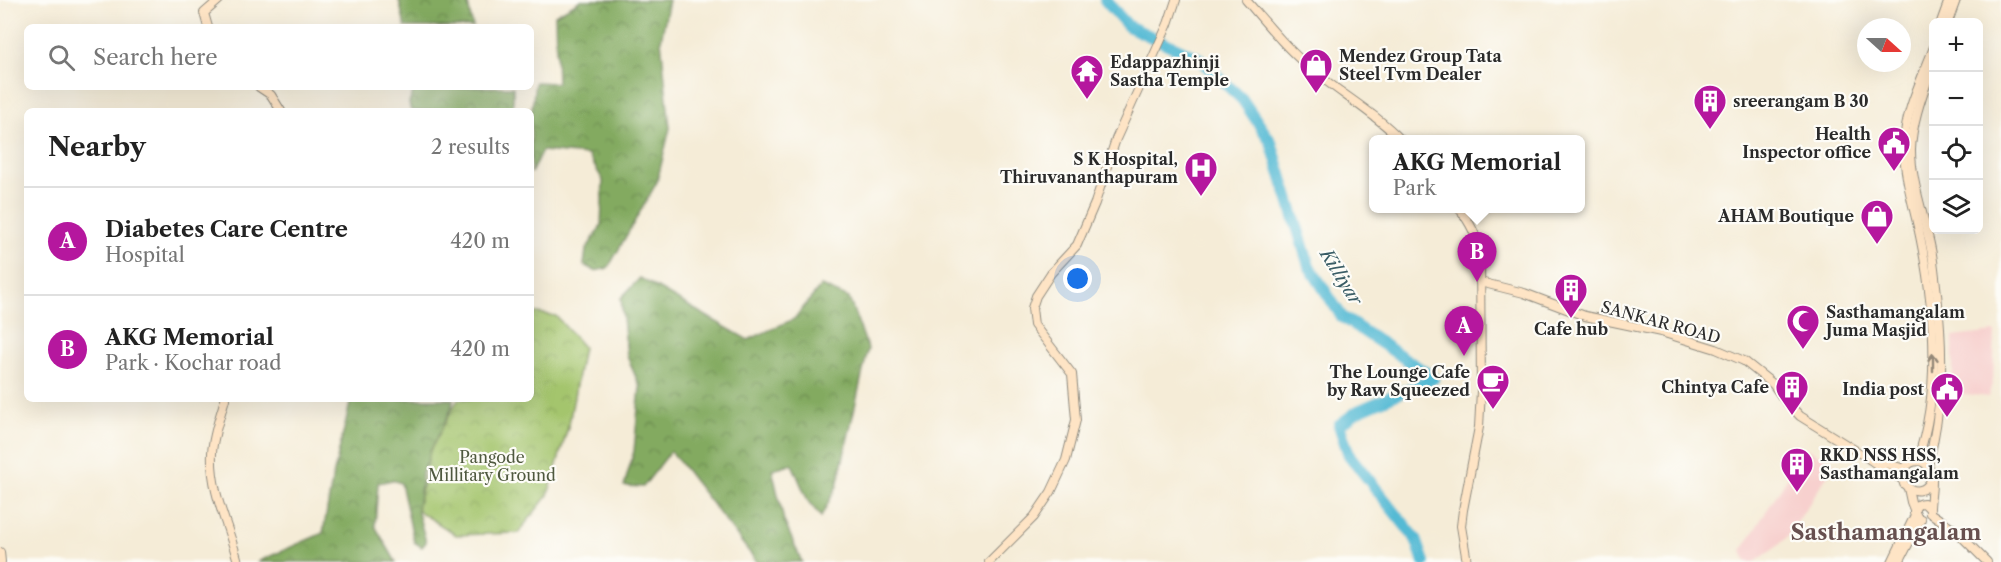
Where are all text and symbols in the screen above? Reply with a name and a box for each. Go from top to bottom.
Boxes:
north arrow [1857,18,1911,72]
map controls [1929,18,1983,234]
button: + [1929,18,1983,72]
search box [24,24,534,90]
icon: search [45,41,78,74]
text: Search here [93,44,218,71]
place label: Mendez Group Tata Steel Tvm Dealer [1339,46,1502,84]
shop icon: Mendez Group Tata Steel Tvm Dealer [1298,47,1334,94]
place label: Edappazhinji Sastha Temple [1110,52,1230,90]
temple icon: Edappazhinji Sastha Temple [1069,53,1105,100]
button: − [1929,72,1983,126]
building icon: sreerangam B 30 [1692,83,1728,130]
place label: sreerangam B 30 [1733,91,1869,111]
place label: Health Inspector office [1742,124,1871,162]
public building icon: Health Inspector office [1876,125,1912,172]
button: locate [1929,126,1983,180]
text: Nearby [48,131,146,163]
text: 2 results [431,135,510,159]
popup [1369,135,1585,213]
place label: S K Hospital, Thiruvananthapuram [1000,149,1178,187]
text: AKG Memorial [1393,149,1561,176]
hospital icon: S K Hospital, Thiruvananthapuram [1183,150,1219,197]
text: Park [1393,176,1436,200]
button: layers [1929,180,1983,234]
shop icon: AHAM Boutique [1859,198,1895,245]
place label: AHAM Boutique [1717,206,1854,226]
text: Diabetes Care Centre [105,216,348,243]
text: A [60,229,75,253]
text: 420 m [450,229,510,253]
pin: B [1458,232,1496,282]
text: Hospital [105,243,185,267]
water label: Killiyar [1314,243,1368,311]
your location [1063,264,1092,293]
building icon: Cafe hub [1553,272,1589,319]
street label: SANKAR ROAD [1599,296,1723,348]
place label: Sasthamangalam Juma Masjid [1823,302,1965,340]
mosque icon: Sasthamangalam Juma Masjid [1785,303,1821,350]
pin: A [1444,306,1484,356]
place label: Cafe hub [1534,319,1608,339]
text: AKG Memorial [105,324,274,351]
text: B [60,337,75,361]
text: 420 m [450,337,510,361]
text: Park · Kochar road [105,351,282,375]
one-way arrow [1927,353,1939,373]
place label: The Lounge Cafe by Raw Squeezed [1326,362,1470,400]
cafe icon: The Lounge Cafe by Raw Squeezed [1475,363,1511,410]
building icon: Chintya Cafe [1774,369,1810,416]
public building icon: India post [1929,371,1965,418]
place label: Chintya Cafe [1661,377,1769,397]
place label: India post [1842,379,1925,399]
place label: RKD NSS HSS, Sasthamangalam [1820,445,1959,483]
building icon: RKD NSS HSS, Sasthamangalam [1779,446,1815,493]
park label: Pangode Millitary Ground [428,447,556,485]
district label: Sasthamangalam [1791,519,1982,546]

